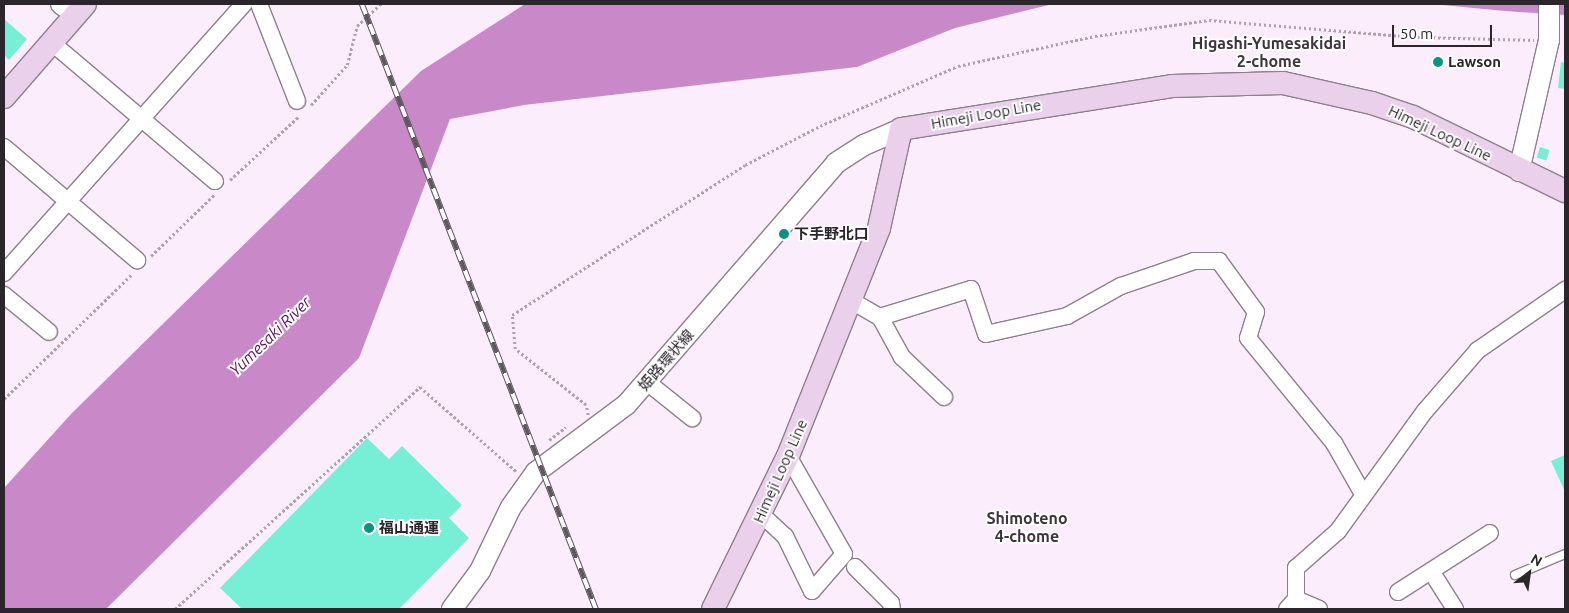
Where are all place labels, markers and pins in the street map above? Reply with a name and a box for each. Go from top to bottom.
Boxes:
place label: Lawson [1448,53,1501,71]
marker: Lawson [1432,56,1444,68]
place label: 下手野北口 [794,225,869,243]
marker: 下手野北口 [778,228,790,240]
place label: 福山通運 [379,519,439,537]
marker: 福山通運 [363,522,375,534]

